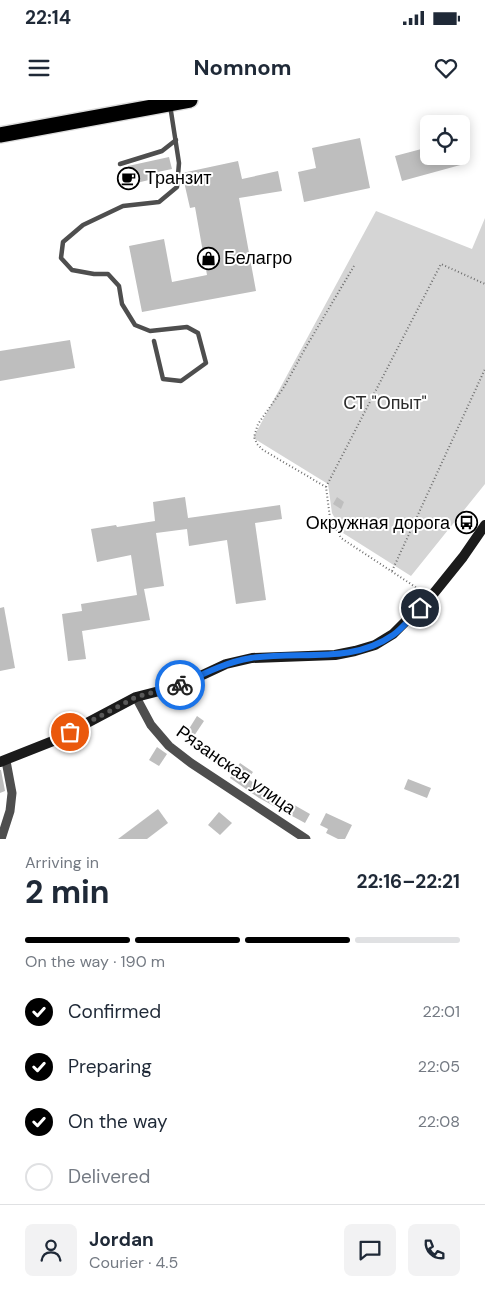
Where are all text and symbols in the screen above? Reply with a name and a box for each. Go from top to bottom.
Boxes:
text: 22:14 [25,5,71,30]
text: Nomnom [194,53,291,82]
icon: menu [25,54,53,82]
icon: heart [432,54,460,82]
map controls [420,115,470,165]
button: locate [420,115,470,165]
cafe icon: Транзит [117,166,141,190]
place label: Транзит [145,166,212,190]
shop icon: Белагро [196,246,220,270]
place label: Белагро [224,246,292,270]
park label: СТ "Опыт" [343,391,427,415]
place label: Окружная дорога [306,511,451,535]
bus stop icon: Окружная дорога [454,511,478,535]
pin [399,587,441,629]
icon: home [406,594,434,622]
courier [155,660,205,710]
icon: bike [166,671,194,699]
pin [49,711,91,753]
icon: bag [56,718,84,746]
street label: Рязанская улица [172,720,301,821]
text: Arriving in [25,852,99,873]
text: 22:16–22:21 [356,869,460,894]
text: 2 min [25,871,110,913]
text: On the way · 190 m [25,951,165,972]
icon: check [25,998,53,1026]
text: Confirmed [68,999,161,1024]
text: 22:01 [422,1001,460,1022]
icon: check [25,1053,53,1081]
text: Preparing [68,1054,152,1079]
text: 22:05 [418,1056,460,1077]
icon: check [25,1108,53,1136]
text: On the way [68,1109,168,1134]
text: 22:08 [418,1111,460,1132]
text: Delivered [68,1164,150,1189]
button: person [25,1224,77,1276]
button: chat [344,1224,396,1276]
button: phone [408,1224,460,1276]
text: Jordan [89,1227,154,1252]
text: Courier · 4.5 [89,1252,178,1273]

